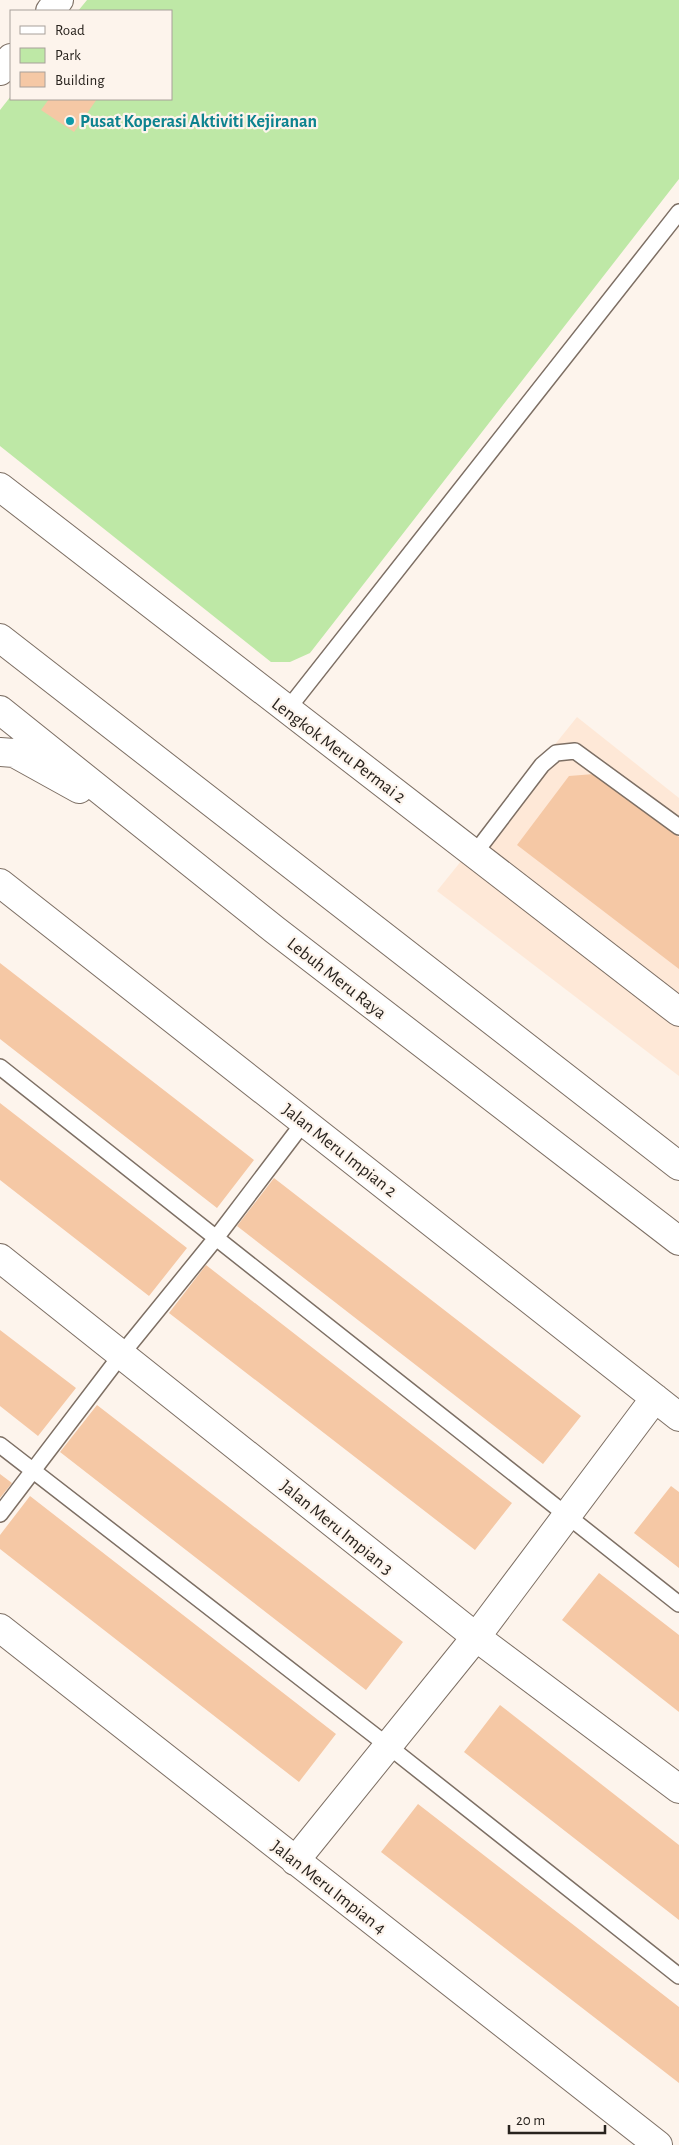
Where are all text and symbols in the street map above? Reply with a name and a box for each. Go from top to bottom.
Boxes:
legend [10,10,172,100]
text: Road [55,23,85,38]
text: Park [55,48,81,63]
text: Building [55,73,105,88]
place label: Pusat Koperasi Aktiviti Kejiranan [80,113,317,131]
marker: Pusat Koperasi Aktiviti Kejiranan [64,115,76,127]
street label: Lengkok Meru Permai 2 [268,695,409,807]
street label: Lebuh Meru Raya [284,935,389,1023]
street label: Jalan Meru Impian 2 [279,1101,400,1201]
street label: Jalan Meru Impian 3 [277,1477,396,1578]
street label: Jalan Meru Impian 4 [268,1838,389,1938]
scale bar [509,2102,605,2134]
text: 20 m [516,2113,545,2128]

